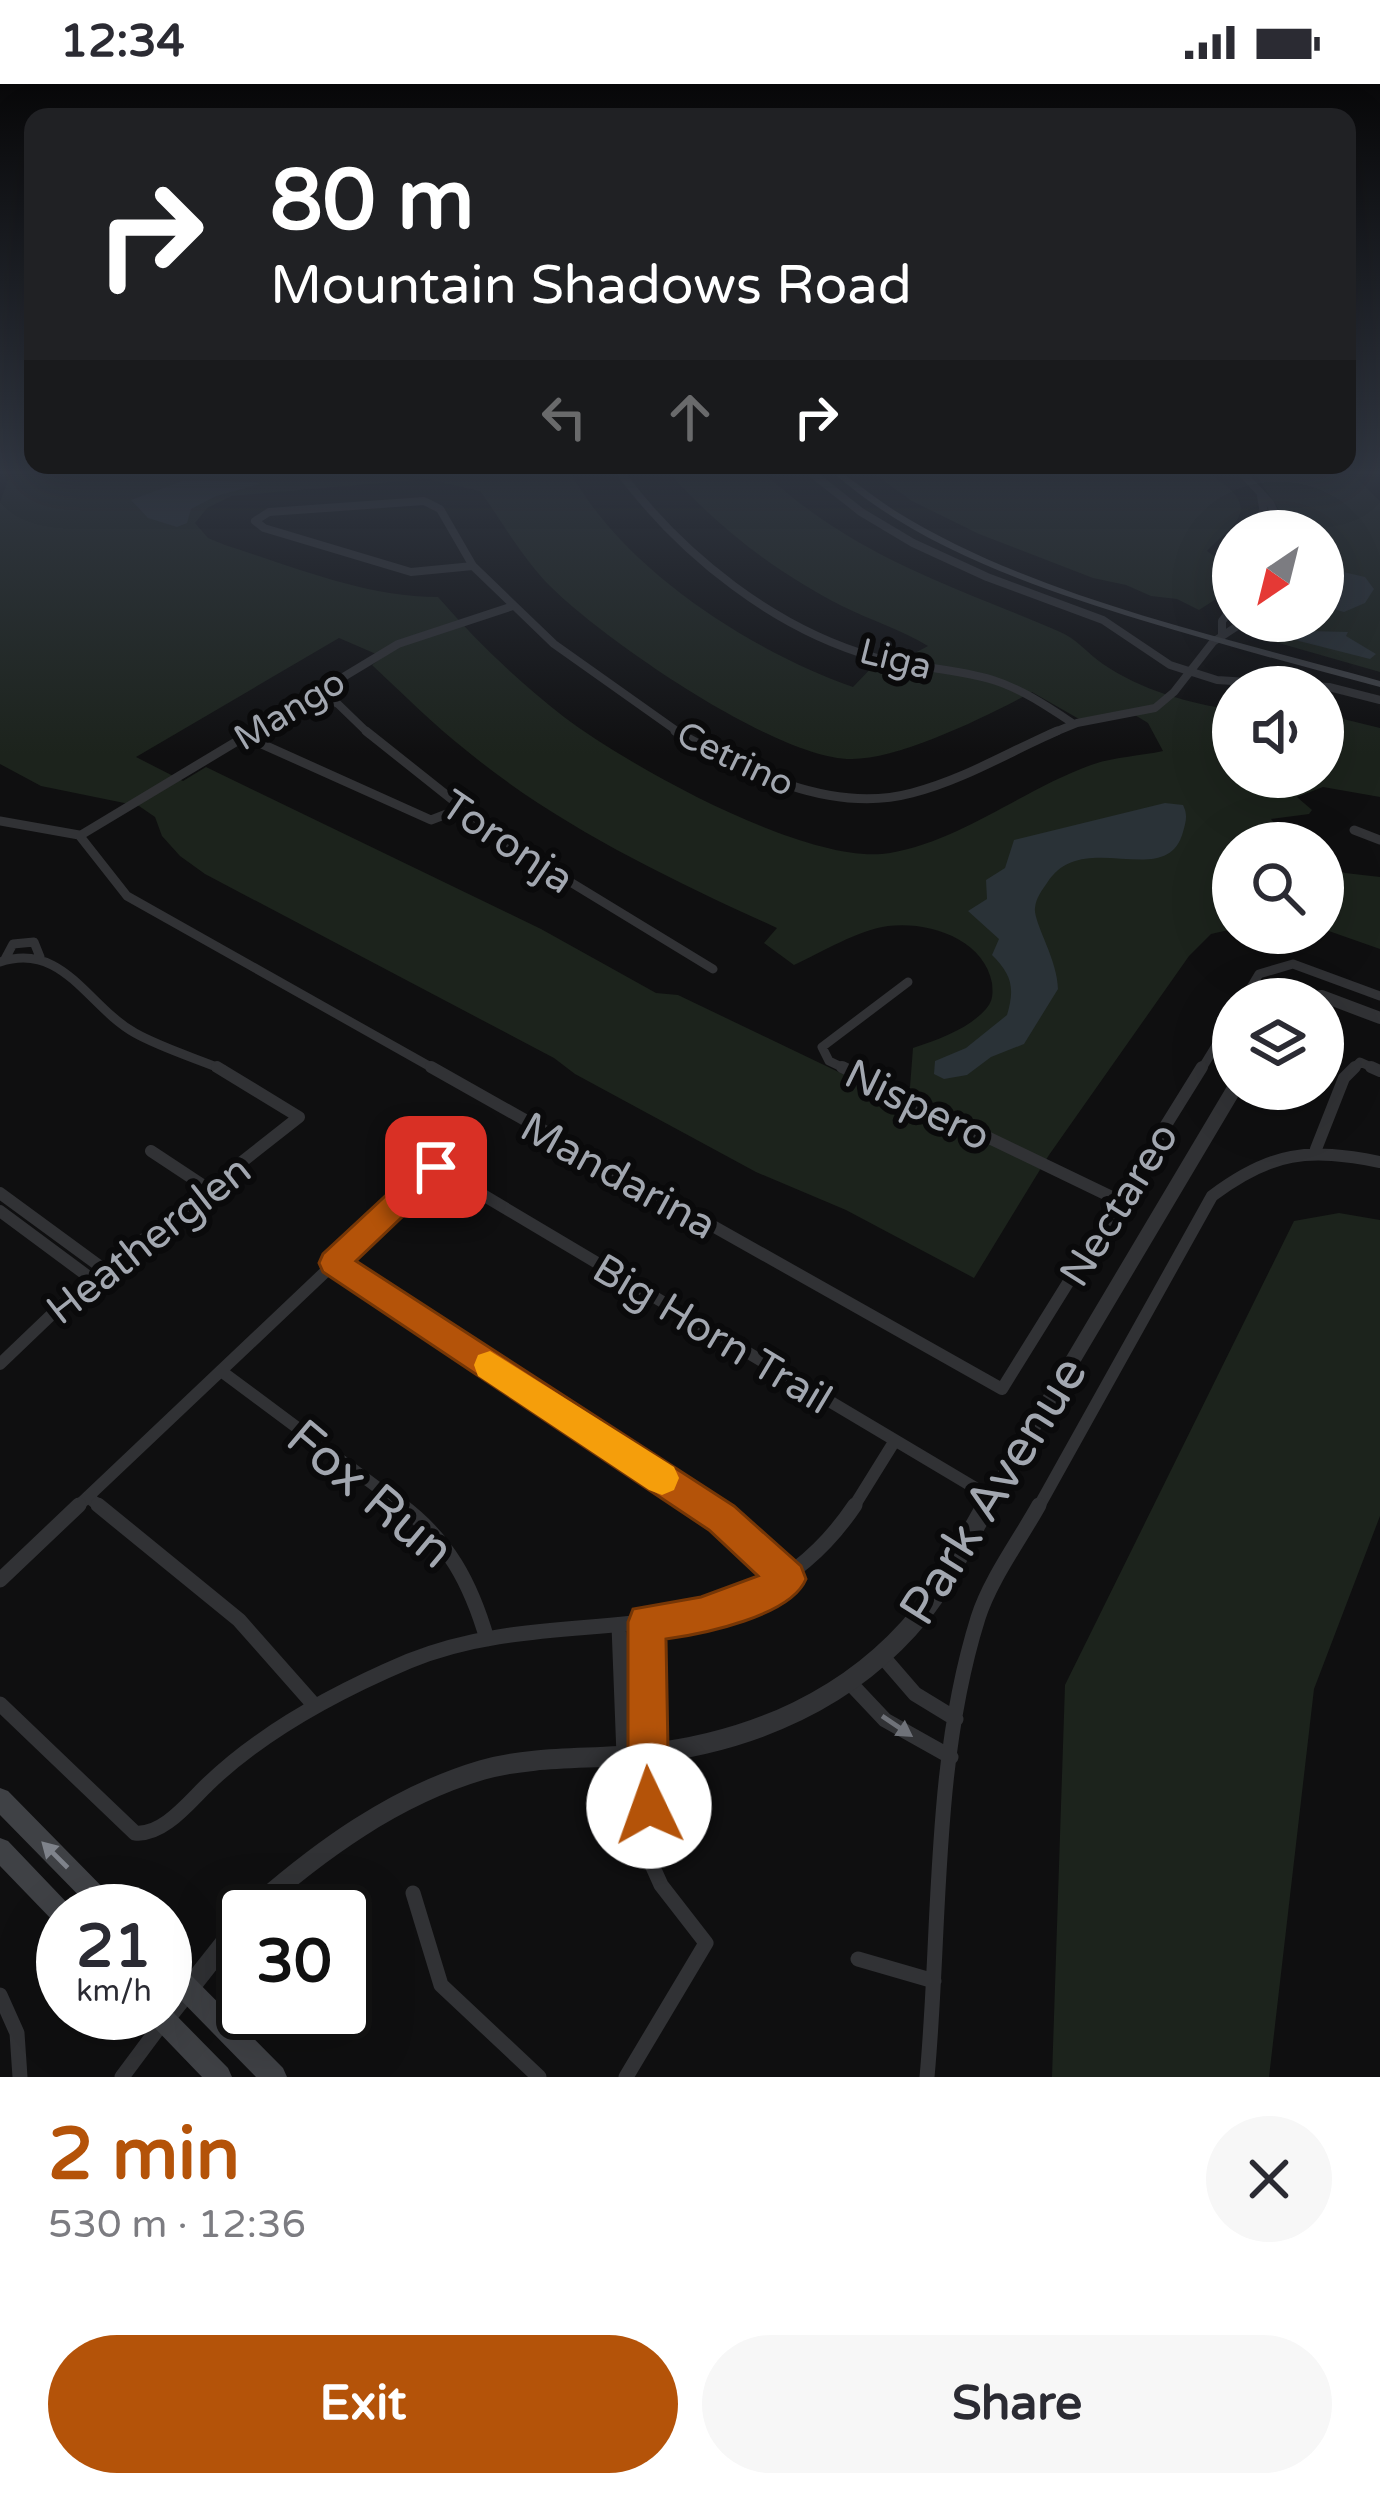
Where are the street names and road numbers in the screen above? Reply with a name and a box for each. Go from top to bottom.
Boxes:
street label: Liga [855,630,936,689]
street label: Mango [227,661,353,760]
street label: Cetrino [670,713,801,806]
street label: Toronja [431,779,583,905]
street label: Nispero [836,1048,998,1162]
street label: Mandarina [512,1102,725,1251]
street label: Nectareo [1049,1113,1190,1296]
street label: Heatherglen [37,1145,261,1336]
street label: Big Horn Trail [584,1243,841,1426]
street label: Park Avenue [887,1345,1101,1637]
street label: Fox Run [274,1407,466,1582]

